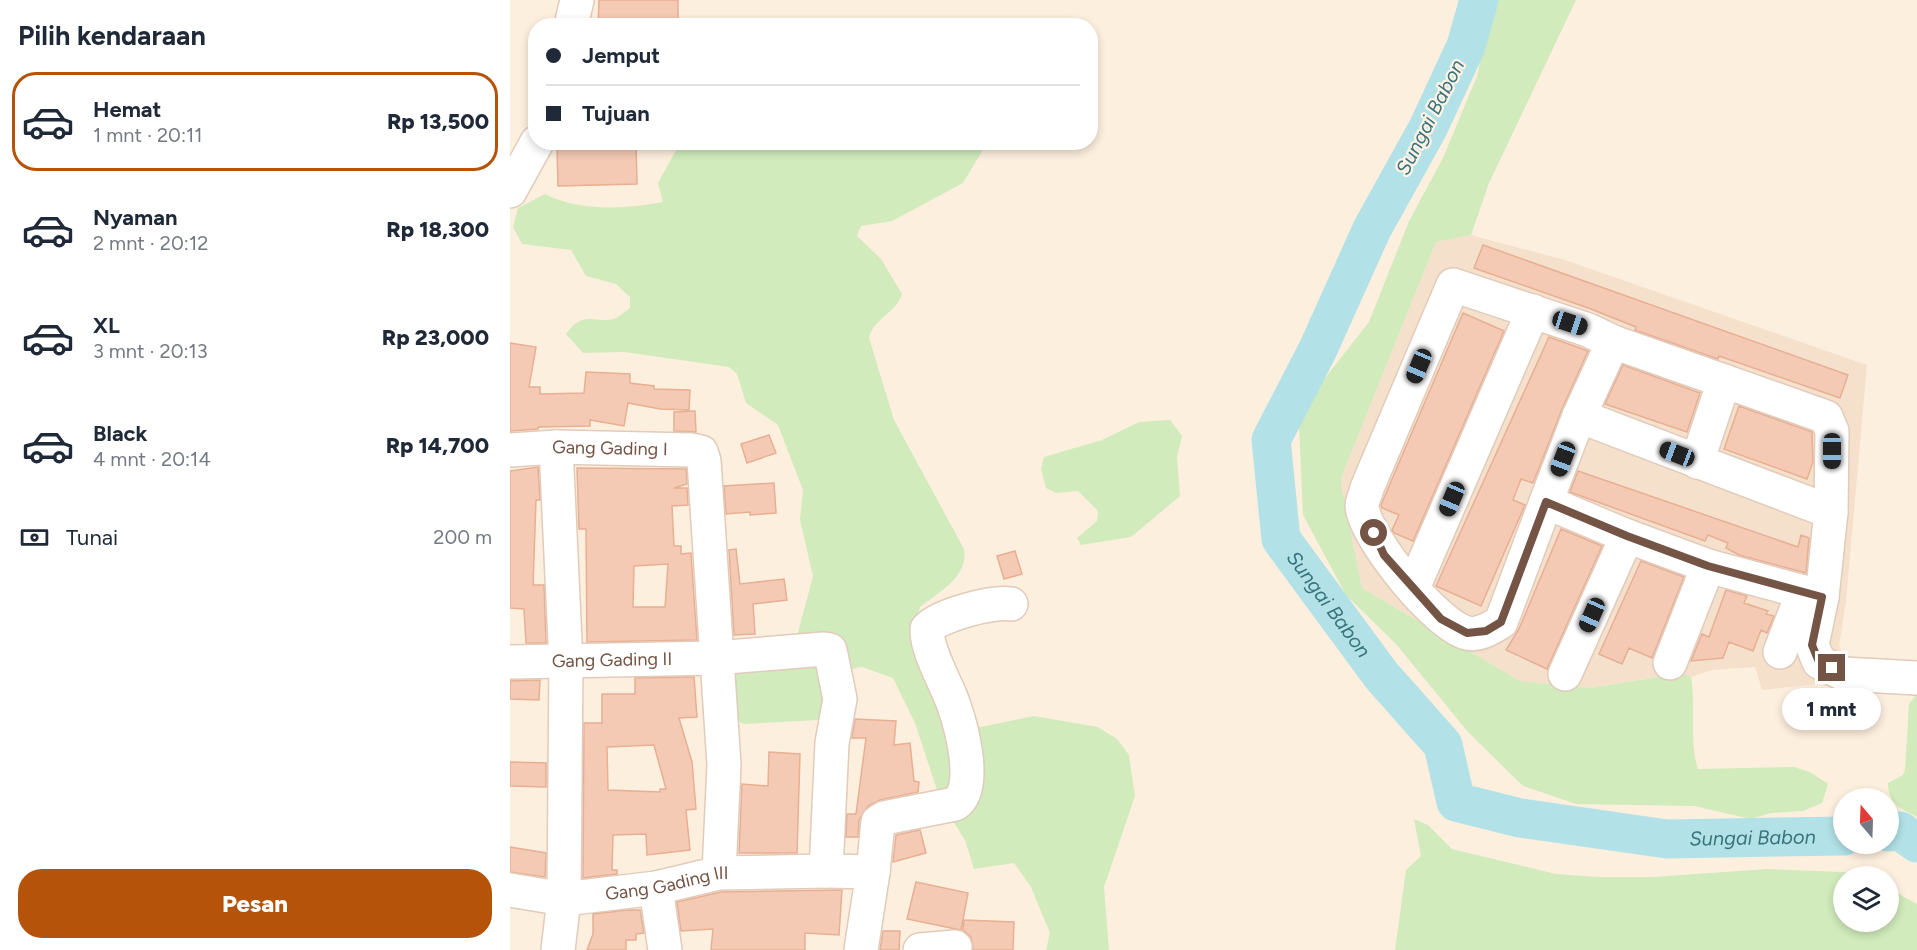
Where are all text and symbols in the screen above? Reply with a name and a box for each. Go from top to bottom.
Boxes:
text: Pilih kendaraan [18,19,206,52]
text: Jemput [582,42,660,69]
water label: Sungai Babon [1391,55,1469,179]
icon: car [21,95,75,149]
text: Hemat [93,96,161,123]
text: Tujuan [582,100,650,127]
text: Rp 13,500 [387,108,489,135]
text: 1 mnt · 20:11 [93,123,202,147]
icon: car [21,203,75,257]
text: Nyaman [93,204,177,231]
text: Rp 18,300 [386,216,489,243]
text: 2 mnt · 20:12 [93,231,208,255]
car [1550,309,1590,337]
icon: car [21,311,75,365]
text: XL [93,312,120,339]
text: Rp 23,000 [382,324,489,351]
text: 3 mnt · 20:13 [93,339,208,363]
car [1404,346,1434,386]
icon: car [21,419,75,473]
text: Black [93,420,147,447]
text: Rp 14,700 [386,432,489,459]
car [1823,433,1841,469]
street label: Gang Gading I [552,436,668,460]
car [1548,439,1578,479]
car [1657,439,1697,469]
text: 4 mnt · 20:14 [93,447,211,471]
car [1437,479,1467,519]
route start [1360,519,1387,546]
icon: cash [18,521,51,554]
text: Tunai [66,524,118,551]
text: 200 m [433,525,492,549]
water label: Sungai Babon [1282,546,1376,662]
car [1576,595,1608,635]
street label: Gang Gading II [552,648,672,672]
route end [1818,654,1845,681]
callout: 1 mnt [1782,689,1882,731]
text: 1 mnt [1806,697,1857,721]
north arrow [1833,788,1899,854]
map controls [1833,788,1899,932]
water label: Sungai Babon [1689,824,1816,851]
street label: Gang Gading III [604,862,729,905]
button: layers [1833,866,1899,932]
button: Pesan [18,869,492,938]

